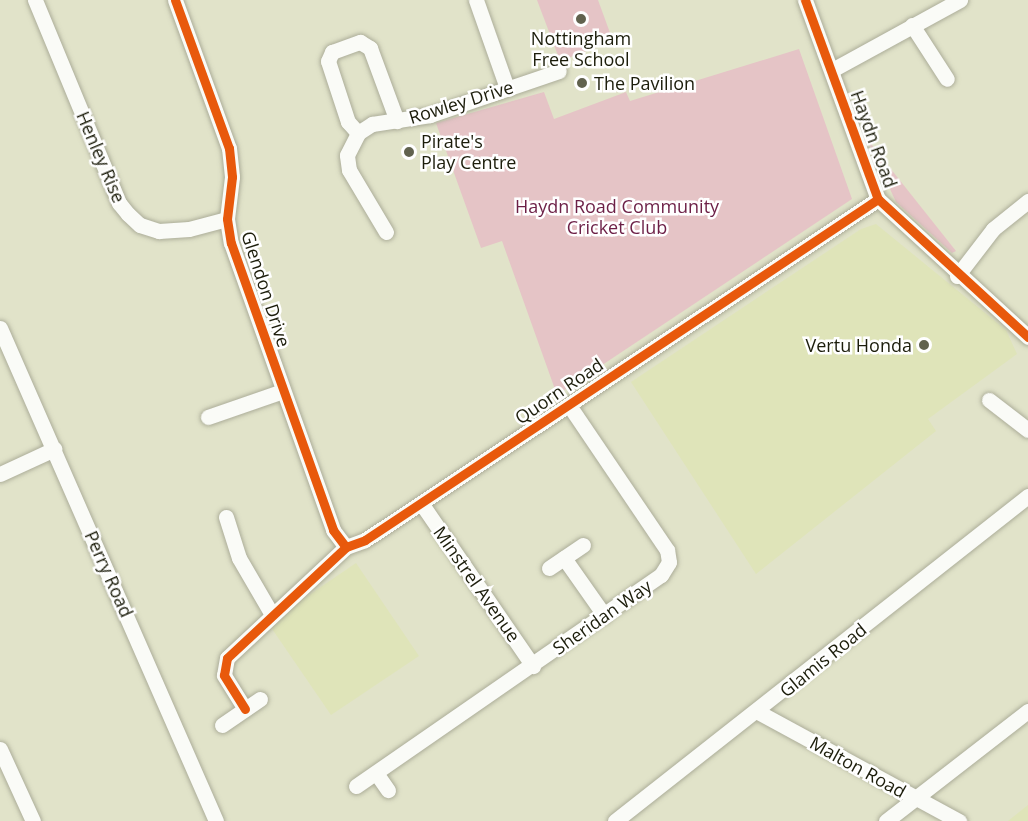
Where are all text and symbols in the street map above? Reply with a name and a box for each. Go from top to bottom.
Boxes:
marker: Nottingham Free School [574,12,588,26]
place label: Nottingham Free School [531,28,631,70]
place label: The Pavilion [594,72,695,94]
street label: Rowley Drive [406,76,516,128]
marker: The Pavilion [575,76,589,90]
street label: Haydn Road [846,87,902,191]
street label: Henley Rise [72,108,130,206]
place label: Pirate's Play Centre [421,131,516,174]
marker: Pirate's Play Centre [402,145,416,159]
park label: Haydn Road Community Cricket Club [515,196,719,238]
street label: Glendon Drive [237,228,295,350]
place label: Vertu Honda [806,334,912,356]
marker: Vertu Honda [917,338,931,352]
street label: Quorn Road [511,354,607,428]
street label: Minstrel Avenue [429,522,525,646]
street label: Perry Road [80,527,138,621]
street label: Sheridan Way [549,575,655,659]
street label: Glamis Road [775,619,871,701]
street label: Malton Road [806,732,910,802]

